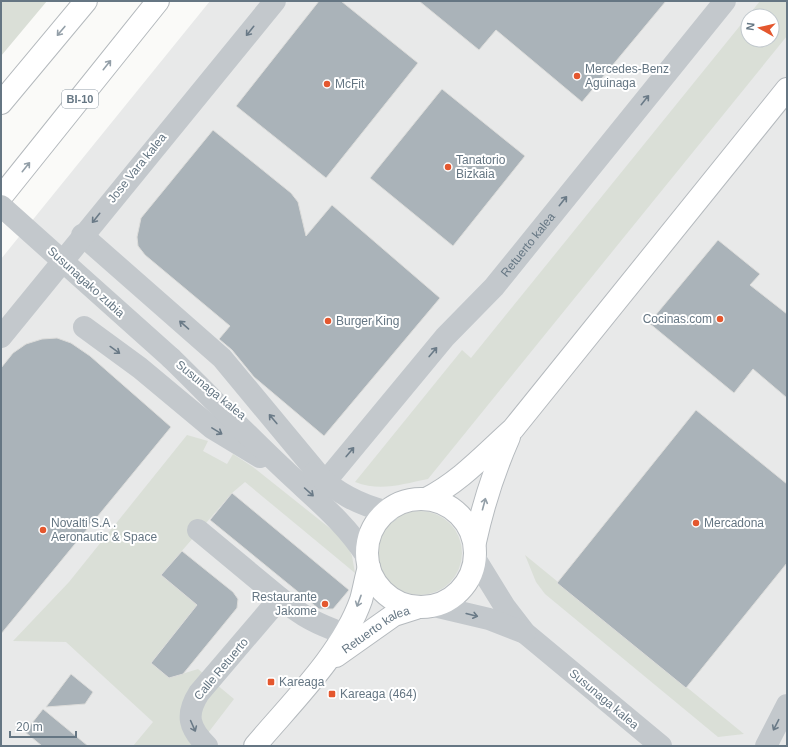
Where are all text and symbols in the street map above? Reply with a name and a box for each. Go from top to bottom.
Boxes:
north arrow [740,8,780,48]
text: N [744,22,757,31]
one-way arrow [56,26,65,36]
one-way arrow [245,26,254,37]
one-way arrow [102,60,111,71]
place label: Mercedes-Benz Aguinaga [585,62,669,90]
marker: Mercedes-Benz Aguinaga [572,71,582,81]
place label: McFit [335,77,365,91]
marker: McFit [322,79,332,89]
road number: BI-10 [62,90,98,108]
one-way arrow [641,94,649,105]
street label: Jose Vara kalea [105,130,169,206]
place label: Tanatorio Bizkaia [456,153,506,181]
one-way arrow [21,162,30,172]
marker: Tanatorio Bizkaia [443,162,453,172]
one-way arrow [559,195,568,206]
street label: Retuerto kalea [498,210,558,280]
one-way arrow [92,213,101,224]
street label: Susunagako zubia [45,244,128,320]
place label: Cocinas.com [643,312,712,326]
place label: Burger King [336,314,399,328]
marker: Cocinas.com [715,314,725,324]
marker: Burger King [323,316,333,326]
one-way arrow [179,320,190,329]
one-way arrow [110,346,121,354]
one-way arrow [428,346,437,357]
street label: Susunaga kalea [173,357,249,423]
one-way arrow [269,414,277,425]
one-way arrow [211,427,222,435]
one-way arrow [345,446,354,457]
one-way arrow [304,488,315,497]
one-way arrow [481,497,488,510]
place label: Novalti S.A . Aeronautic & Space [51,516,157,544]
place label: Mercadona [704,516,764,530]
marker: Mercadona [691,518,701,528]
marker: Novalti S.A . Aeronautic & Space [38,525,48,535]
place label: Restaurante Jakome [252,590,317,618]
one-way arrow [355,595,363,607]
marker: Restaurante Jakome [320,599,330,609]
street label: Retuerto kalea [339,603,412,657]
one-way arrow [466,612,479,619]
street label: Calle Retuerto [191,635,251,703]
street label: Susunaga kalea [567,666,642,732]
place label: Kareaga [279,675,325,689]
marker: Kareaga [266,677,276,687]
place label: Kareaga (464) [340,687,417,701]
marker: Kareaga (464) [327,689,337,699]
scale bar [10,713,76,739]
one-way arrow [190,719,197,731]
one-way arrow [772,719,780,731]
text: 20 m [16,720,43,734]

